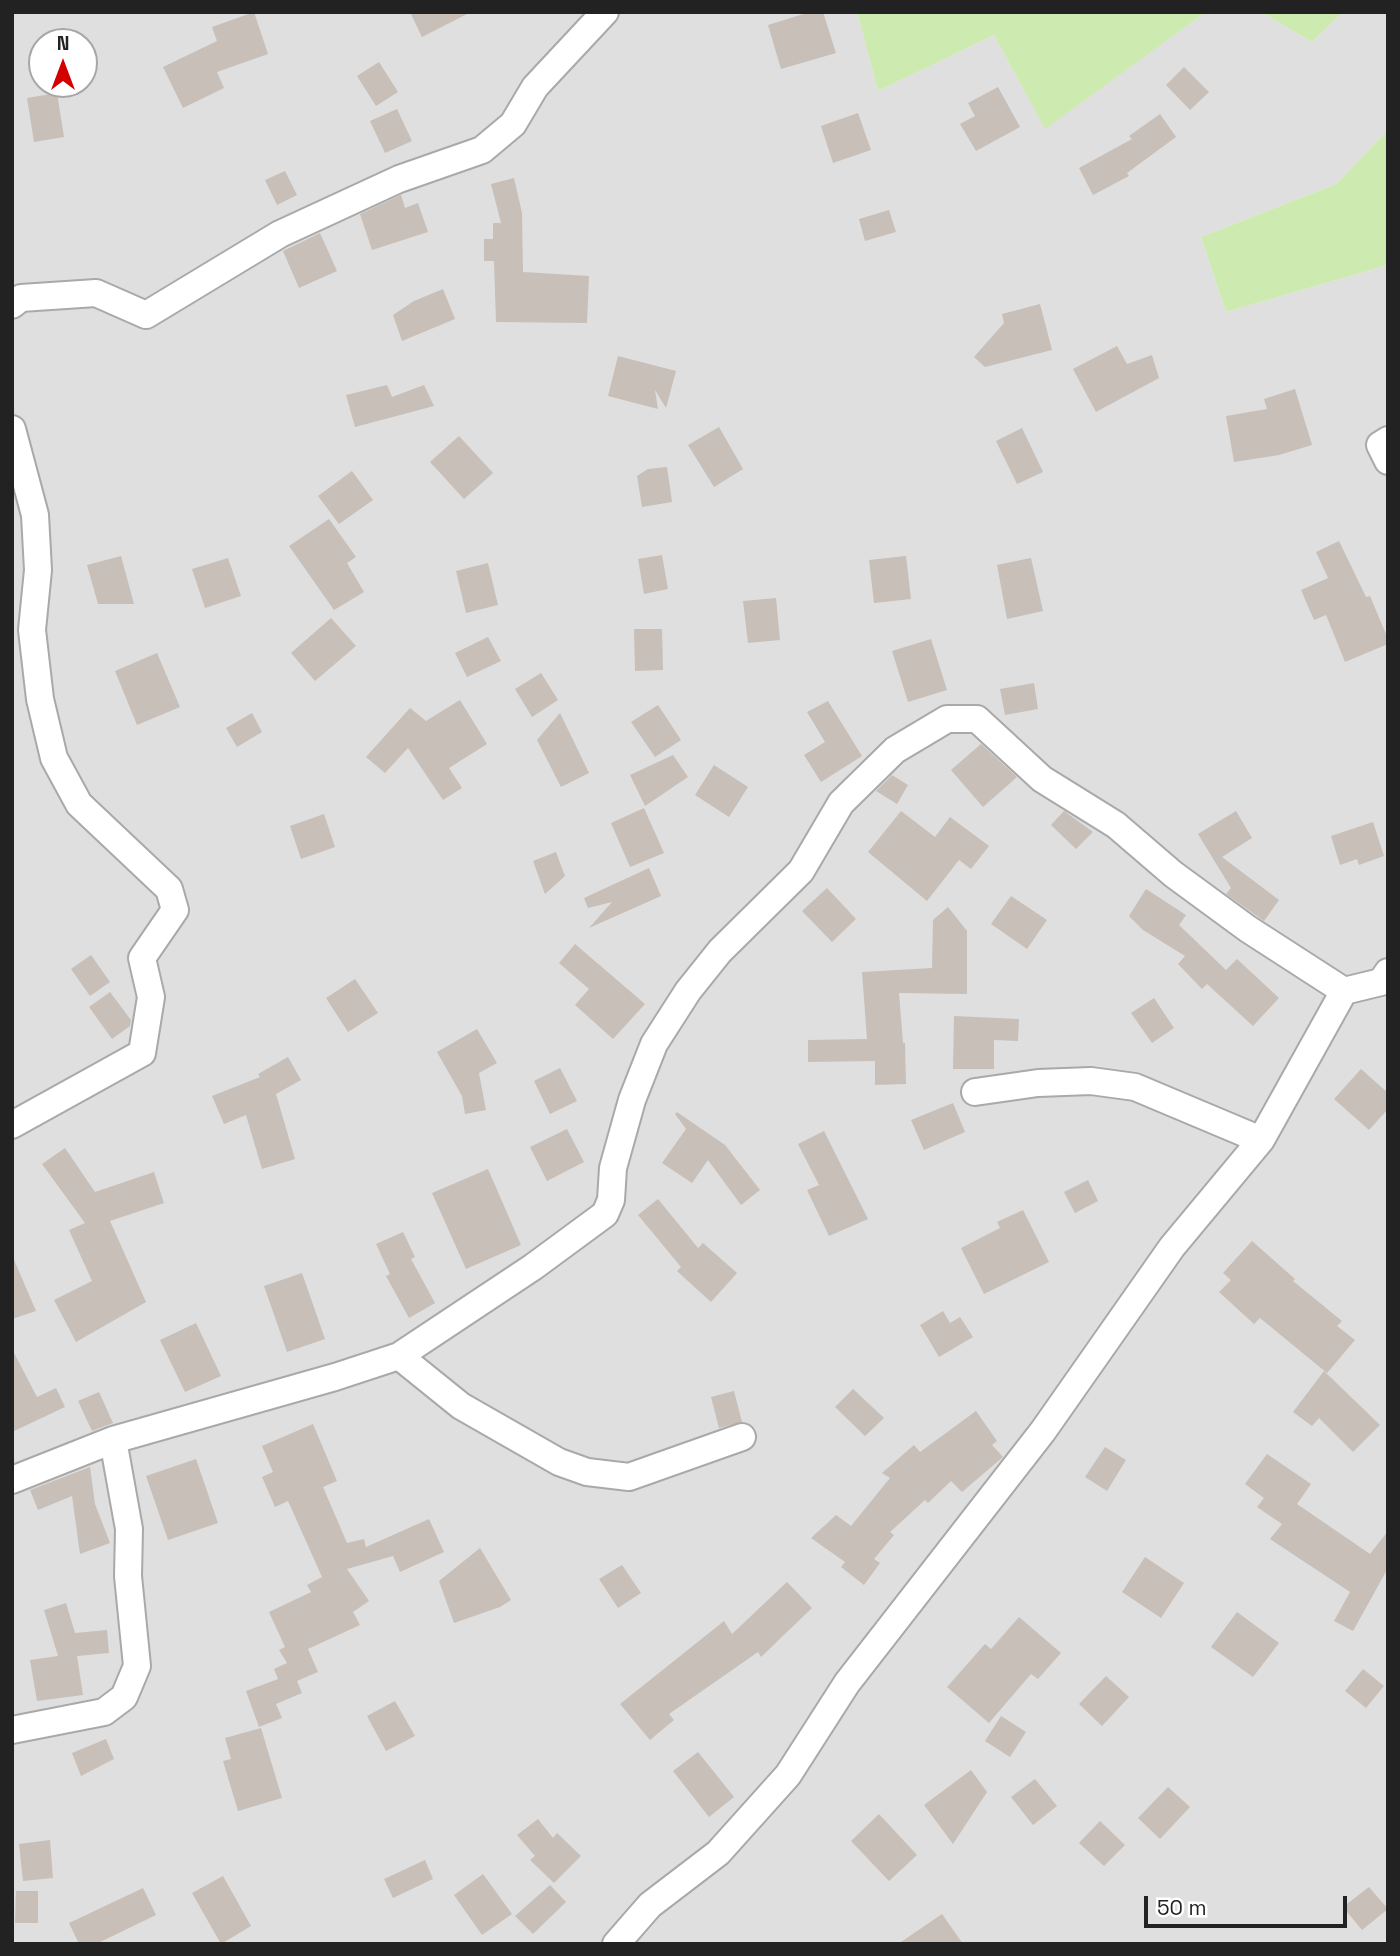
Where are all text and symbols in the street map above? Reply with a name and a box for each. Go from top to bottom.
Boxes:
north arrow [28,28,98,98]
text: N [57,31,69,56]
scale bar [1148,1882,1351,1926]
text: 50 m [1157,1894,1207,1921]

